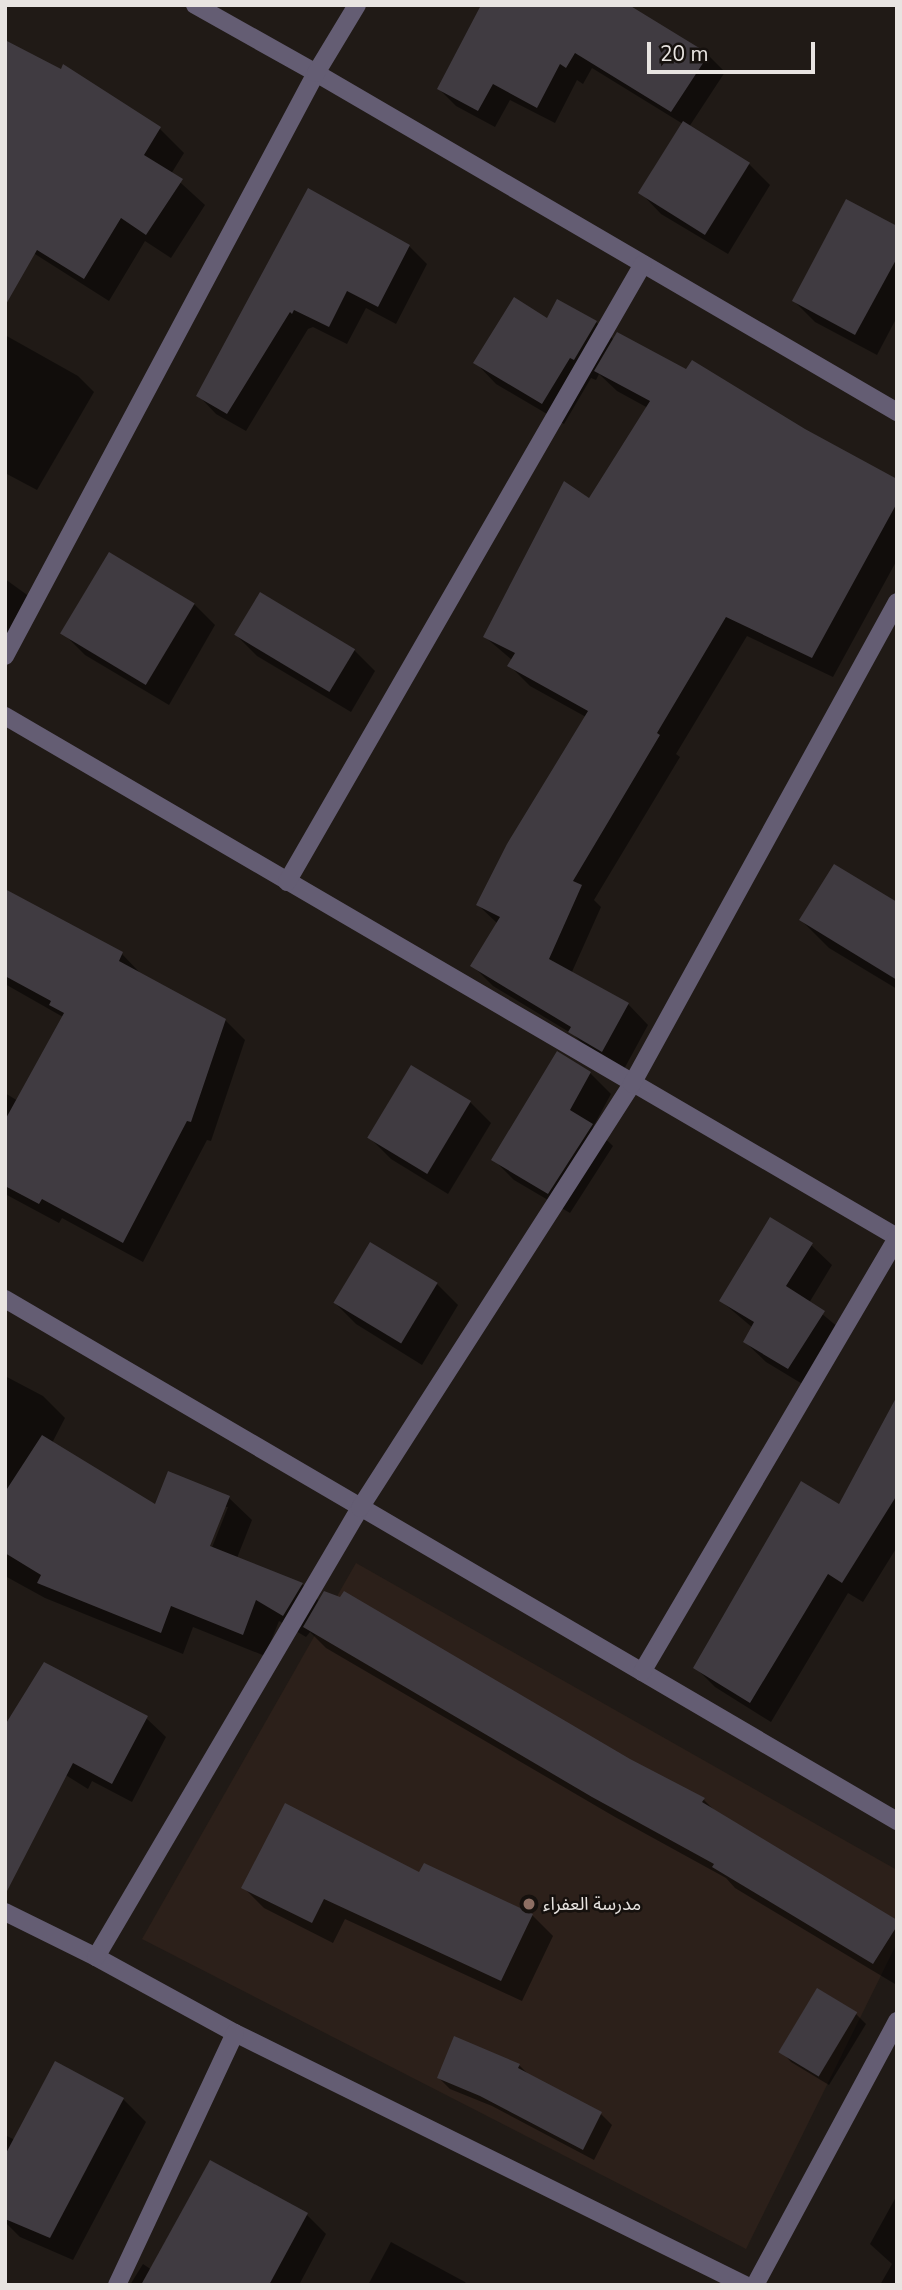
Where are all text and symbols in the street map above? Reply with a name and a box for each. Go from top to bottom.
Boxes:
scale bar [650,28,818,72]
text: 20 m [660,40,709,68]
place label: مدرسة العفراء [543,1893,641,1915]
marker: مدرسة العفراء [521,1896,537,1912]

